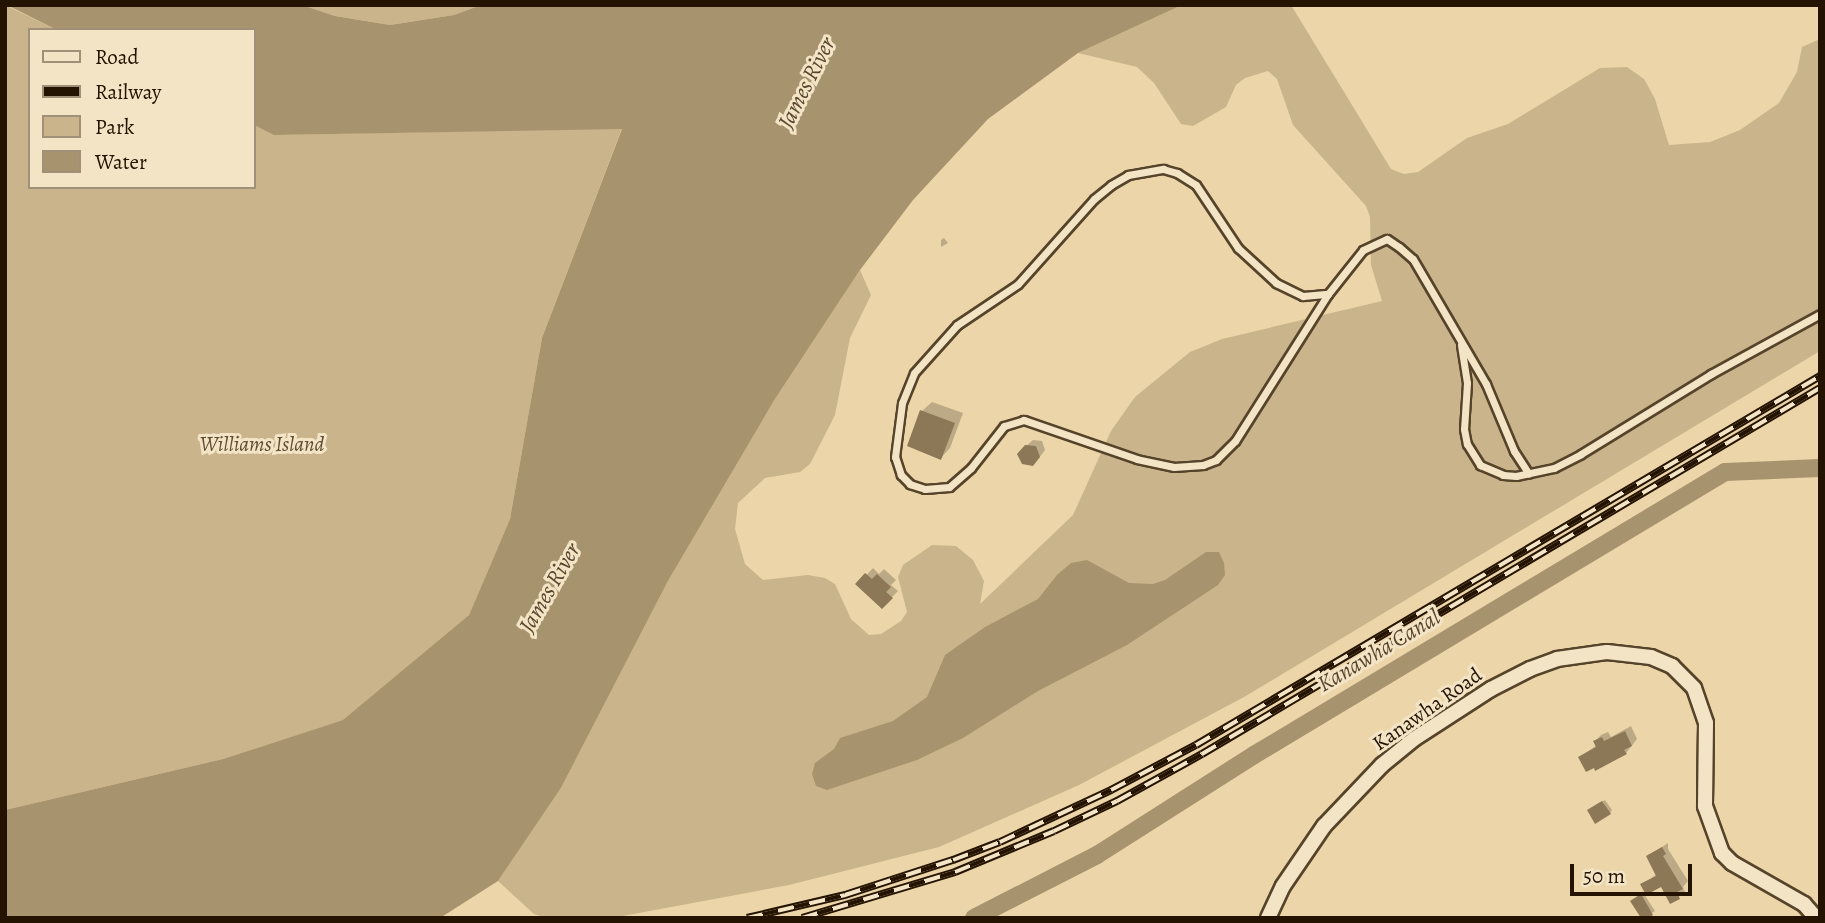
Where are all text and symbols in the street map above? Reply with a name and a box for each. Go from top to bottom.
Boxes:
legend [28,28,256,189]
water label: James River [772,33,842,133]
text: Road [95,43,139,71]
text: Railway [95,78,161,106]
text: Park [95,113,134,141]
text: Water [95,148,147,176]
park label: Williams Island [200,431,324,457]
water label: James River [513,538,587,638]
water label: Kanawha Canal [1313,604,1445,698]
street label: Kanawha Road [1368,662,1486,756]
scale bar [1573,850,1696,894]
text: 50 m [1583,862,1625,890]

